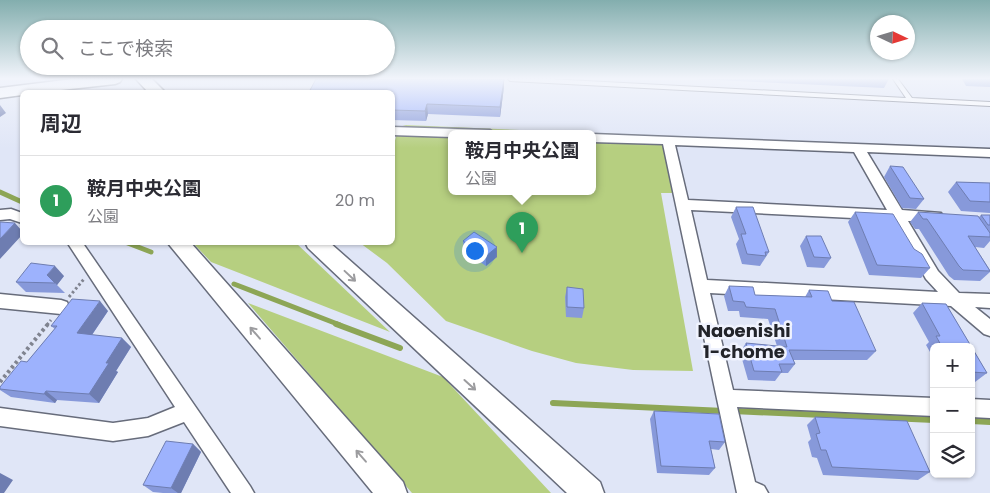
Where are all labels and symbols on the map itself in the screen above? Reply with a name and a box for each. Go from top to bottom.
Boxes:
north arrow [870,15,915,60]
pin: 1 [506,212,538,253]
your location [462,238,488,264]
one-way arrow [344,270,356,282]
district label: Naoenishi 1-chome [697,318,791,364]
one-way arrow [249,326,260,339]
one-way arrow [464,379,477,391]
one-way arrow [355,450,366,463]

